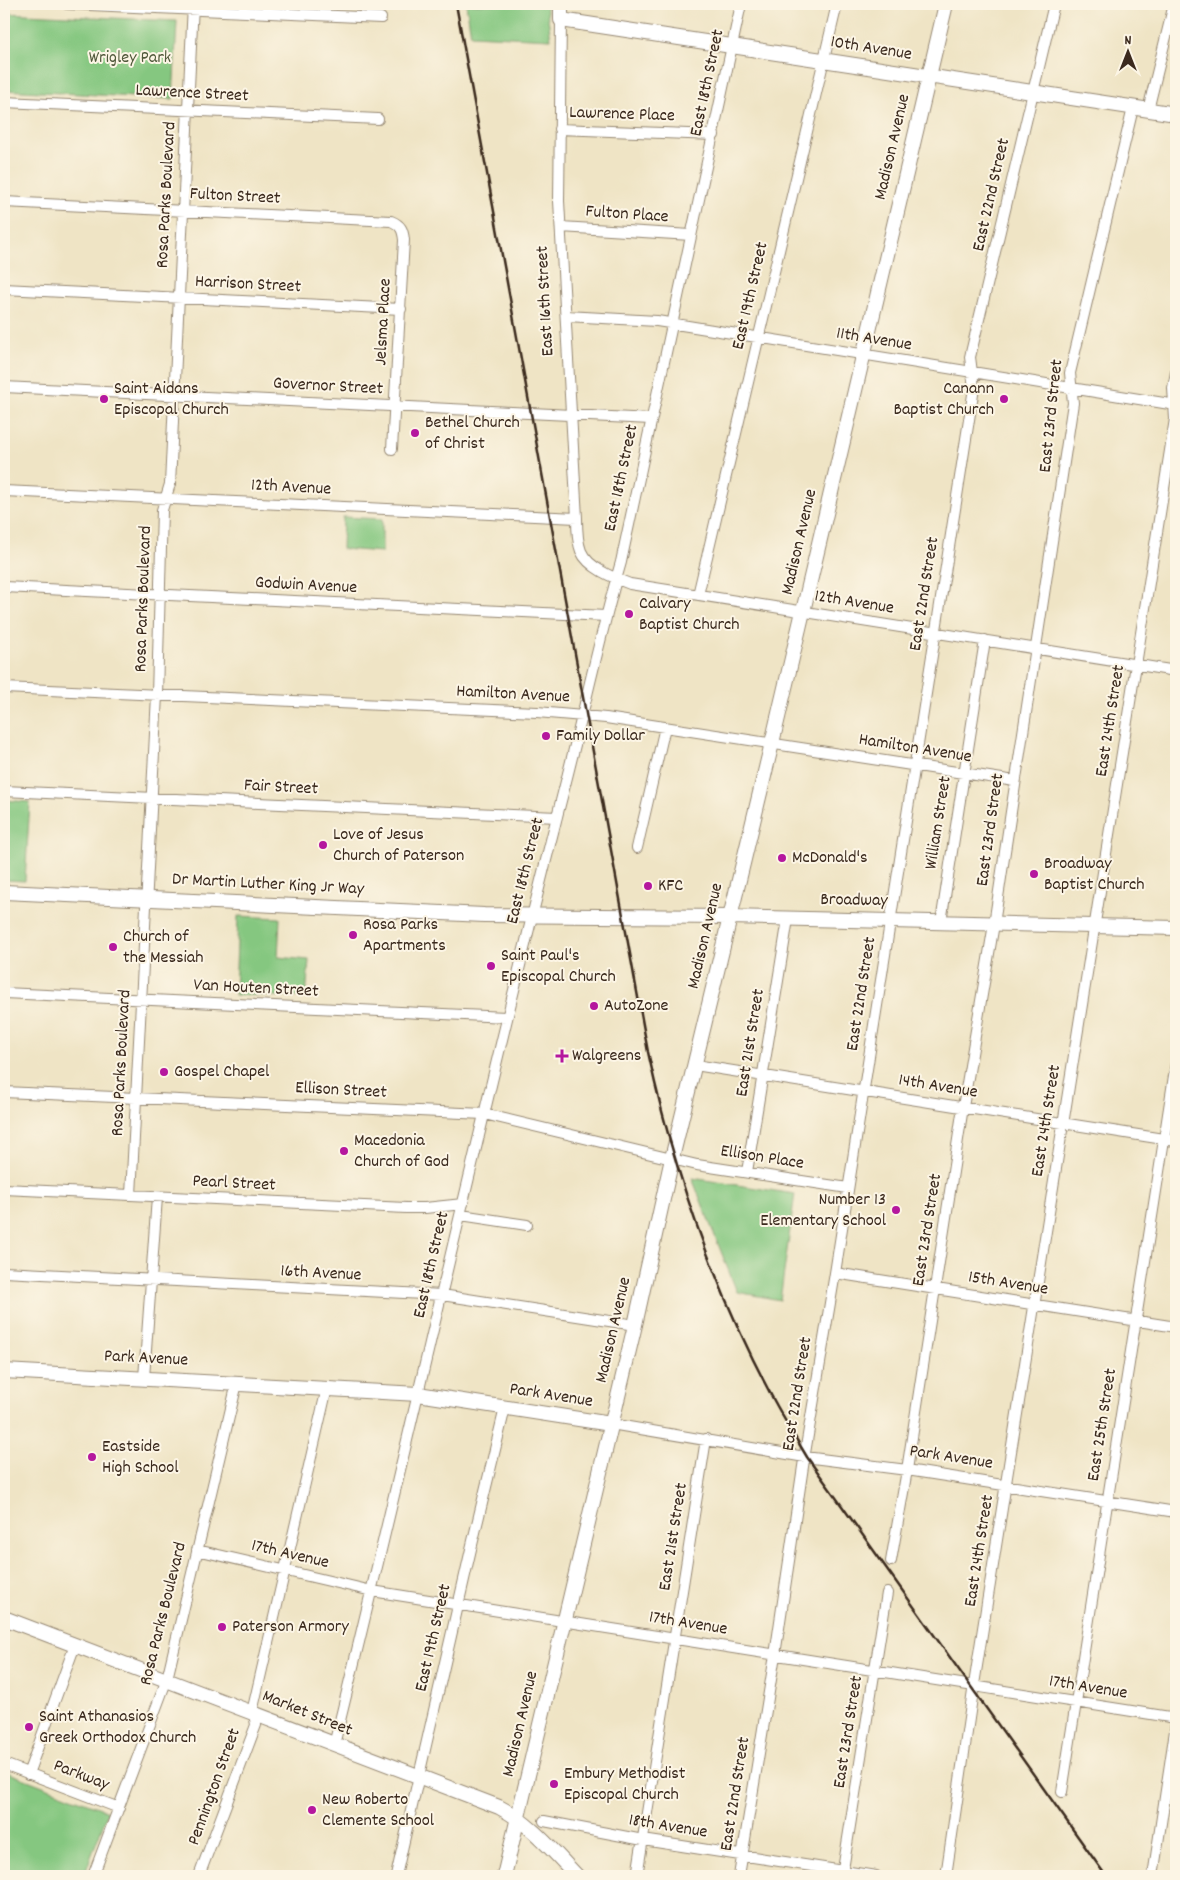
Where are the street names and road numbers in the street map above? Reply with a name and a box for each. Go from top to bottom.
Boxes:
street label: East 18th Street [684,27,732,139]
street label: 10th Avenue [829,30,914,68]
street label: Lawrence Street [135,79,250,109]
street label: Madison Avenue [869,91,917,202]
street label: Lawrence Place [569,101,675,129]
street label: Rosa Parks Boulevard [151,121,183,269]
street label: East 22nd Street [967,136,1017,254]
street label: Fulton Street [189,182,281,212]
street label: Fulton Place [585,200,669,230]
street label: East 19th Street [726,239,776,352]
street label: East 16th Street [531,245,561,357]
street label: Harrison Street [194,270,302,300]
street label: Jelsma Place [369,278,399,366]
street label: 11th Avenue [834,322,914,358]
street label: East 23rd Street [1034,358,1070,474]
street label: Governor Street [272,372,384,402]
street label: East 18th Street [598,422,646,534]
street label: 12th Avenue [250,473,332,503]
street label: Madison Avenue [776,486,824,597]
street label: Rosa Parks Boulevard [129,525,159,673]
street label: East 22nd Street [904,535,946,653]
street label: Godwin Avenue [254,571,358,601]
street label: 12th Avenue [812,584,896,622]
street label: East 24th Street [1090,663,1132,779]
street label: Hamilton Avenue [455,680,571,710]
street label: Hamilton Avenue [857,728,973,770]
street label: East 23rd Street [971,772,1011,888]
street label: Fair Street [243,774,319,802]
street label: William Street [919,774,959,871]
street label: East 18th Street [501,815,551,927]
street label: Dr Martin Luther King Jr Way [171,867,365,903]
street label: Madison Avenue [682,880,730,991]
street label: Broadway [820,888,889,914]
street label: East 22nd Street [841,935,883,1053]
street label: Van Houten Street [193,973,320,1005]
street label: East 21st Street [730,987,772,1099]
street label: Rosa Parks Boulevard [106,989,138,1137]
street label: East 24th Street [1026,1063,1068,1179]
street label: 14th Avenue [897,1068,979,1106]
street label: Ellison Street [295,1076,388,1106]
street label: Ellison Place [718,1139,806,1177]
street label: Pearl Street [192,1169,277,1199]
street label: East 23rd Street [907,1171,949,1288]
street label: East 18th Street [408,1209,457,1321]
street label: 16th Avenue [280,1259,362,1289]
street label: 15th Avenue [966,1265,1050,1303]
street label: Madison Avenue [590,1274,638,1385]
street label: East 22nd Street [777,1335,819,1453]
street label: Park Avenue [103,1344,189,1374]
street label: East 25th Street [1082,1366,1124,1483]
street label: Park Avenue [508,1377,595,1415]
street label: Park Avenue [908,1439,995,1477]
street label: East 21st Street [653,1481,695,1593]
street label: East 24th Street [959,1493,1001,1609]
street label: 17th Avenue [249,1534,331,1576]
street label: Rosa Parks Boulevard [134,1540,194,1688]
street label: East 19th Street [409,1581,459,1694]
street label: 17th Avenue [647,1605,729,1643]
street label: Madison Avenue [497,1668,545,1779]
street label: 17th Avenue [1047,1669,1129,1707]
street label: East 23rd Street [828,1673,870,1790]
street label: Market Street [258,1685,356,1744]
street label: Pennington Street [182,1725,248,1849]
street label: East 22nd Street [715,1735,757,1853]
street label: Parkway [49,1754,113,1798]
street label: 18th Avenue [627,1808,709,1846]

